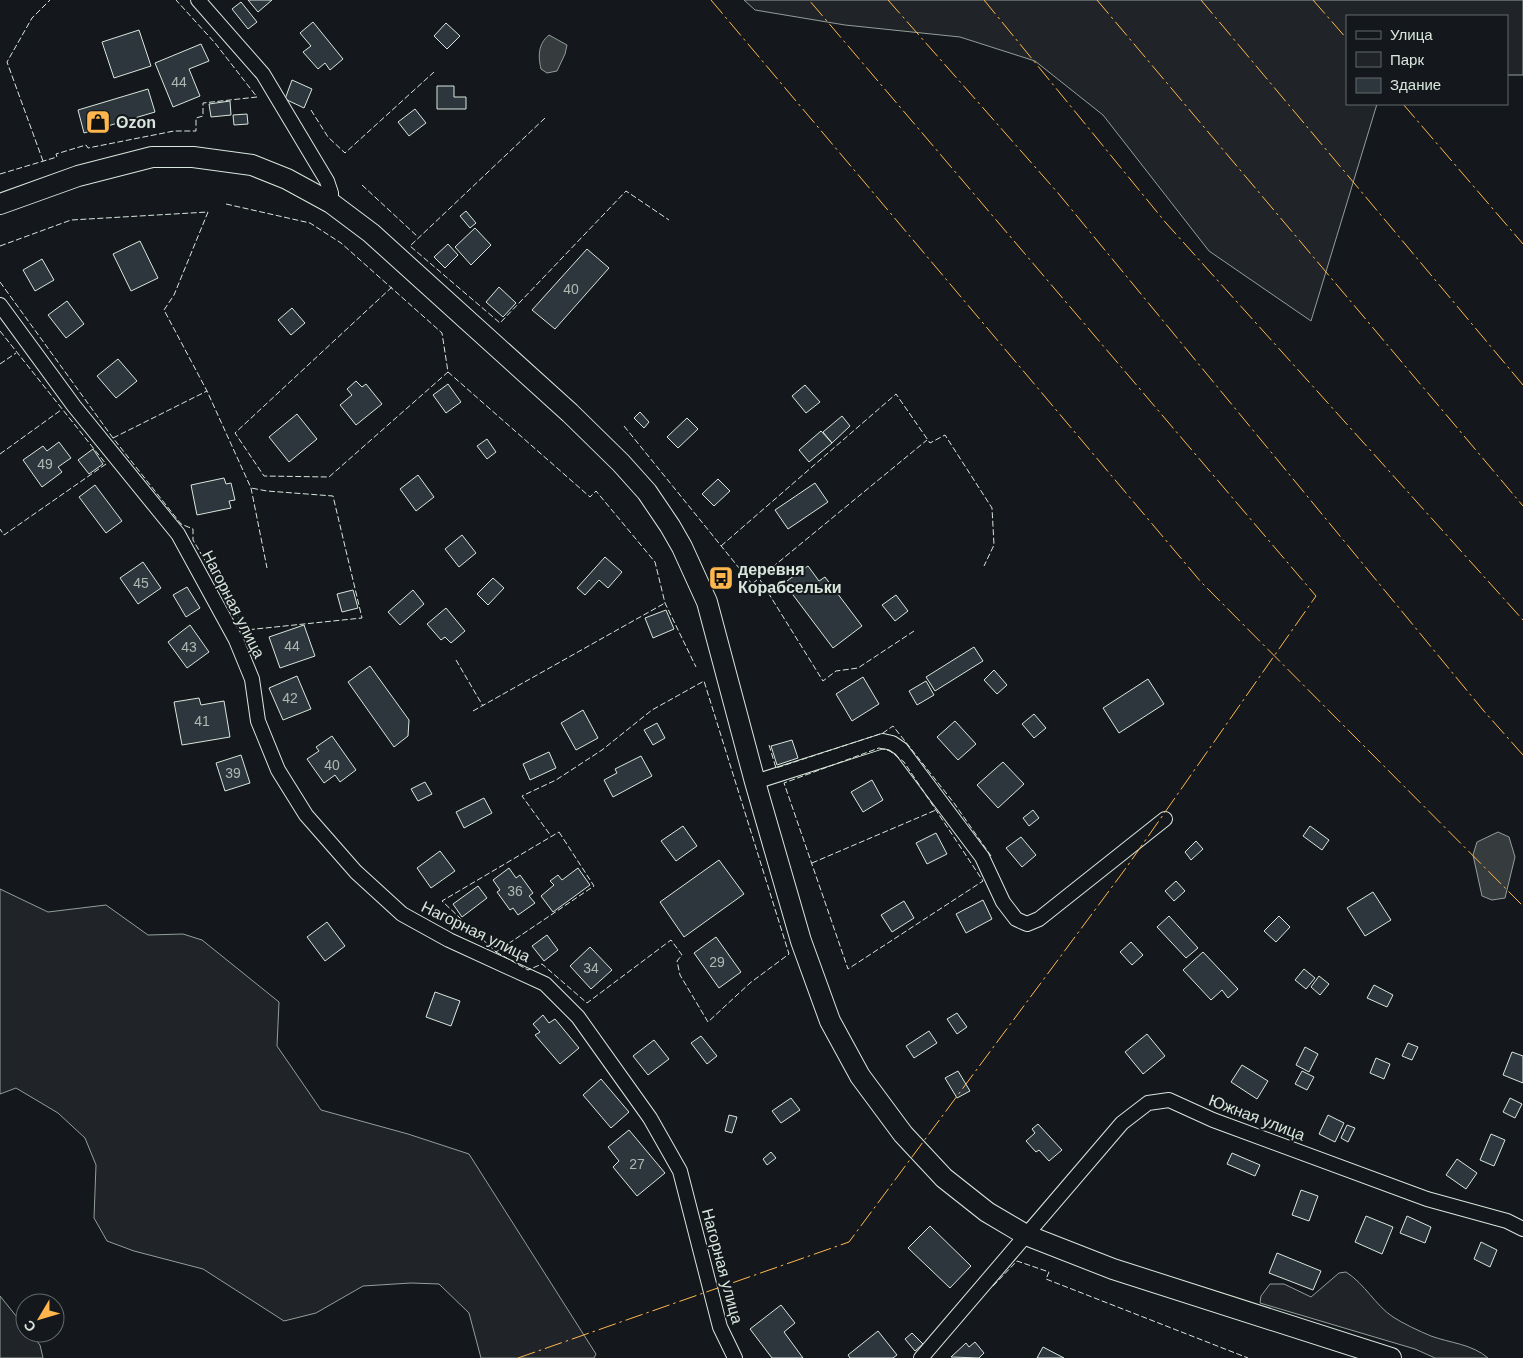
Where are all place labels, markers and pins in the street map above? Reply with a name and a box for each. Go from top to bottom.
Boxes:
shop icon: Ozon [85,109,111,135]
place label: Ozon [116,114,156,131]
place label: деревня Корабсельки [738,561,842,596]
bus stop icon: деревня Корабсельки [708,565,734,591]

